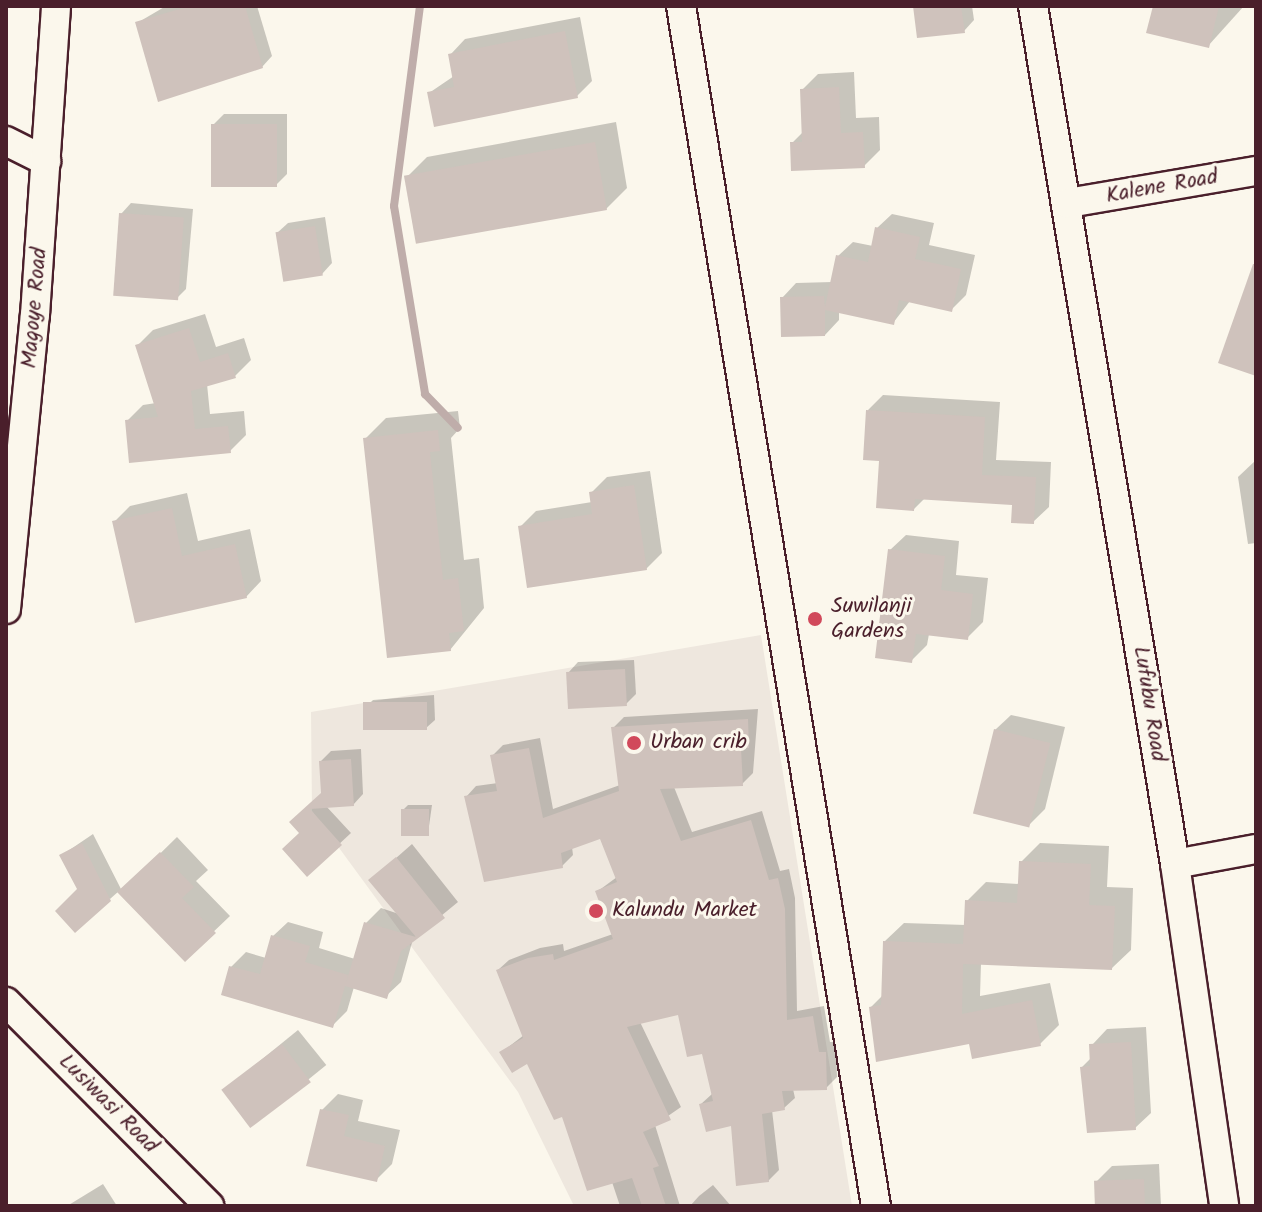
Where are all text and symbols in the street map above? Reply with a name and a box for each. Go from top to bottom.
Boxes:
street label: Kalene Road [1104,164,1220,210]
street label: Magoye Road [17,246,53,370]
place label: Suwilanji Gardens [831,593,912,644]
marker: Suwilanji Gardens [806,610,824,628]
street label: Lufubu Road [1127,644,1171,764]
place label: Urban crib [650,730,747,756]
marker: Urban crib [625,734,643,752]
place label: Kalundu Market [612,898,757,924]
marker: Kalundu Market [587,902,605,920]
street label: Lusiwasi Road [53,1049,163,1159]

